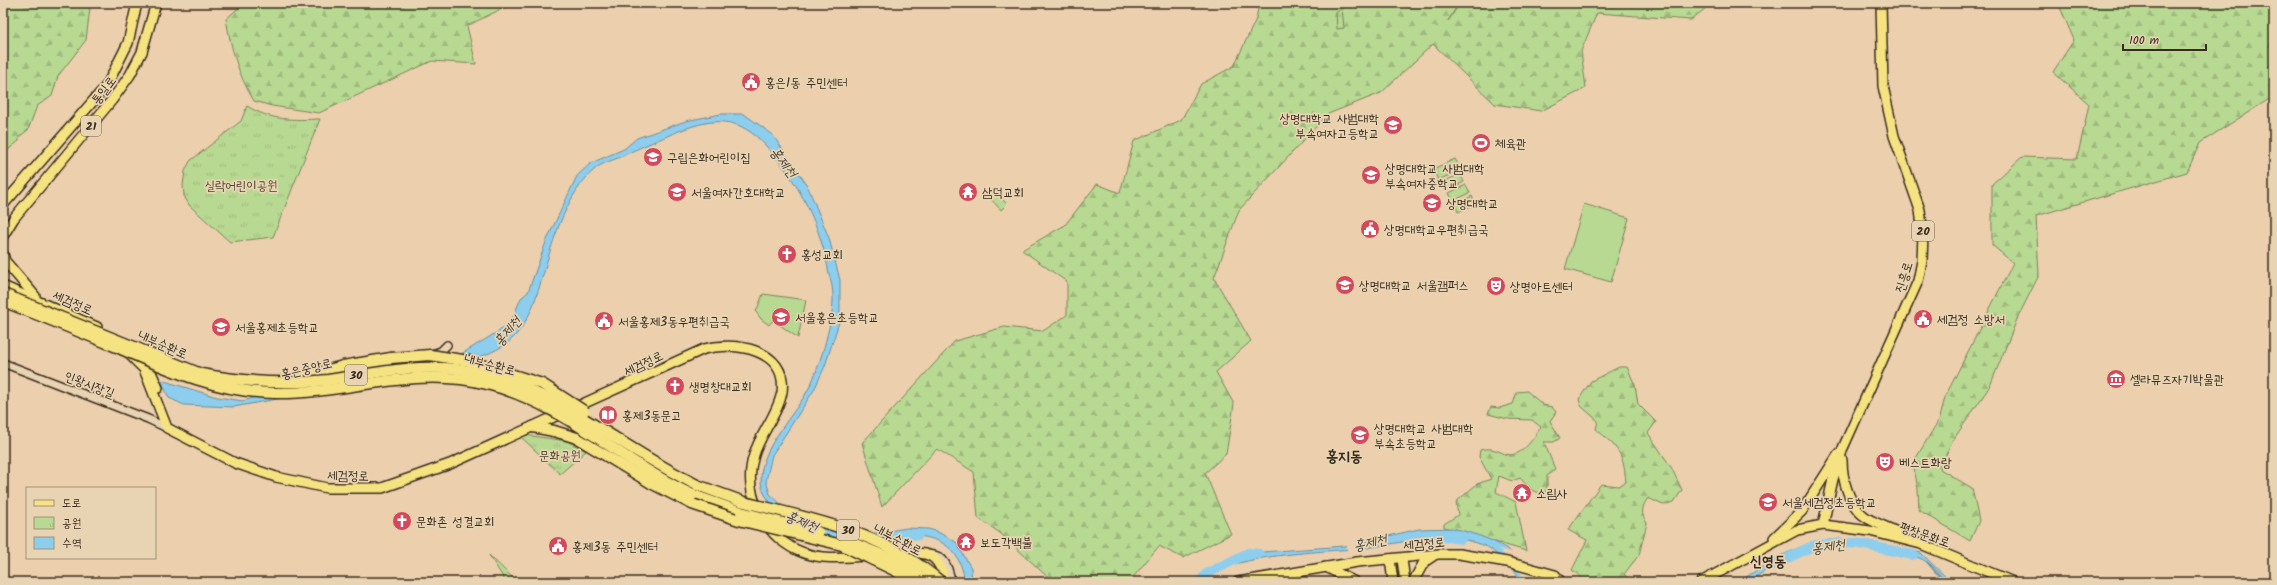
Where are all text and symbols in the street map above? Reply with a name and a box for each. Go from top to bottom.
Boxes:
scale bar [2123,26,2206,52]
text: 100 m [2129,31,2160,50]
public building icon: 홍은1동 주민센터 [740,71,762,93]
street label: 통일로 [86,72,122,110]
place label: 홍은1동 주민센터 [765,73,848,94]
place label: 상명대학교 사범대학 부속여자고등학교 [1280,109,1379,145]
school or university icon: 상명대학교 사범대학 부속여자고등학교 [1382,114,1404,136]
road number: 21 [81,116,101,136]
sports icon: 체육관 [1470,132,1492,154]
place label: 체육관 [1495,134,1526,155]
water label: 홍제천 [764,142,803,184]
school or university icon: 구립은화어린이집 [642,146,664,168]
place label: 구립은화어린이집 [667,148,751,169]
place label: 상명대학교 사범대학 부속여자중학교 [1385,159,1484,195]
school or university icon: 상명대학교 사범대학 부속여자중학교 [1360,164,1382,186]
park label: 실락어린이공원 [204,176,278,197]
school or university icon: 서울여자간호대학교 [666,181,688,203]
temple icon: 삼덕교회 [957,181,979,203]
place label: 서울여자간호대학교 [691,183,785,204]
place label: 삼덕교회 [982,183,1024,204]
school or university icon: 상명대학교 [1421,192,1443,214]
place label: 상명대학교 [1446,194,1498,215]
public building icon: 상명대학교우편취급국 [1359,218,1381,240]
place label: 상명대학교우편취급국 [1384,220,1489,241]
road number: 20 [1912,221,1934,241]
church icon: 홍성교회 [776,243,798,265]
place label: 홍성교회 [801,245,843,266]
street label: 진흥로 [1890,259,1919,296]
school or university icon: 상명대학교 서울캠퍼스 [1334,274,1356,296]
theatre icon: 상명아트센터 [1485,275,1507,297]
place label: 상명대학교 서울캠퍼스 [1359,276,1469,297]
place label: 상명아트센터 [1510,277,1573,298]
street label: 세검정로 [49,285,96,321]
school or university icon: 서울홍은초등학교 [770,306,792,328]
place label: 서울홍은초등학교 [795,308,879,329]
public building icon: 세검정 소방서 [1912,308,1934,330]
water label: 홍제천 [488,310,528,352]
public building icon: 서울홍제3동우편취급국 [593,310,615,332]
place label: 세검정 소방서 [1937,310,2005,331]
place label: 서울홍제3동우편취급국 [618,312,730,333]
school or university icon: 서울홍제초등학교 [210,316,232,338]
place label: 서울홍제초등학교 [235,318,319,339]
street label: 내부순환로 [134,325,191,365]
street label: 세검정로 [620,346,667,383]
street label: 내부순환로 [462,349,518,382]
street label: 홍은중앙로 [278,353,334,386]
road number: 30 [345,365,367,385]
street label: 인왕시장길 [61,366,118,405]
museum icon: 셀라뮤즈자기박물관 [2105,368,2127,390]
place label: 셀라뮤즈자기박물관 [2130,370,2224,391]
church icon: 생명창대교회 [664,375,686,397]
place label: 생명창대교회 [689,377,752,398]
library icon: 홍제3동문고 [597,404,619,426]
place label: 홍제3동문고 [622,406,682,427]
place label: 상명대학교 사범대학 부속초등학교 [1374,419,1473,455]
school or university icon: 상명대학교 사범대학 부속초등학교 [1349,424,1371,446]
district label: 홍지동 [1326,445,1362,469]
park label: 문화공원 [539,446,581,467]
theatre icon: 베스트화랑 [1874,451,1896,473]
place label: 베스트화랑 [1899,453,1952,474]
street label: 세검정로 [327,466,369,487]
temple icon: 소림사 [1511,482,1533,504]
place label: 소림사 [1536,484,1567,505]
legend [26,487,156,559]
school or university icon: 서울세검정초등학교 [1757,491,1779,513]
place label: 서울세검정초등학교 [1782,493,1876,514]
text: 도로 [62,494,81,513]
water label: 홍제천 [782,505,823,539]
church icon: 문화촌 성결교회 [391,510,413,532]
place label: 문화촌 성결교회 [416,512,494,533]
text: 공원 [62,514,81,533]
street label: 평창문화로 [1896,517,1953,554]
street label: 내부순환로 [869,519,925,562]
road number: 30 [837,520,859,540]
water label: 홍제천 [1351,528,1391,557]
temple icon: 보도각백불 [955,531,977,553]
street label: 세검정로 [1402,532,1446,557]
place label: 보도각백불 [980,533,1032,554]
text: 수역 [62,534,82,553]
water label: 홍제천 [1810,534,1848,560]
public building icon: 홍제3동 주민센터 [547,535,569,557]
place label: 홍제3동 주민센터 [572,537,658,558]
district label: 신영동 [1750,550,1786,574]

